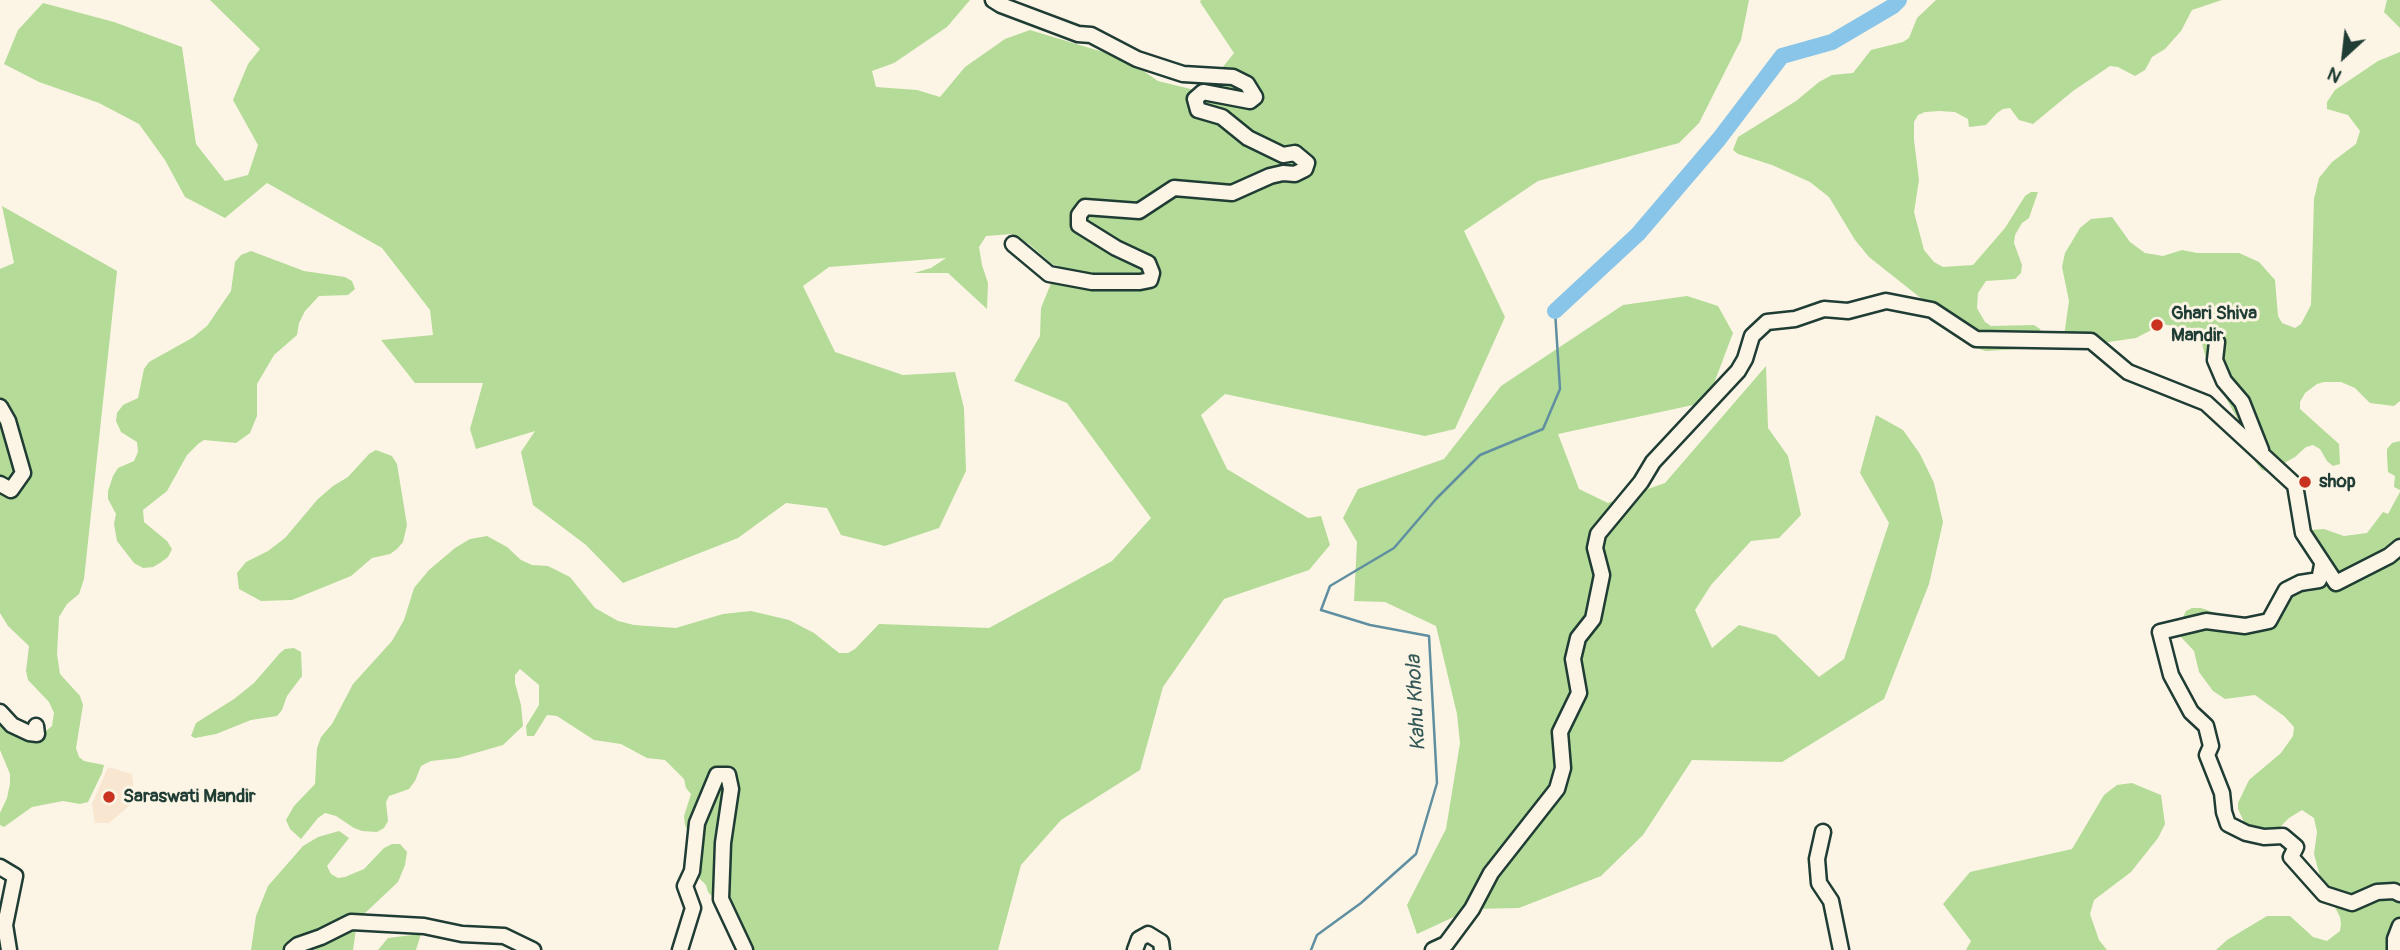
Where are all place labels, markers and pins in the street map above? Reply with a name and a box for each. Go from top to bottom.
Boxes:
place label: Ghari Shiva Mandir [2171,303,2257,347]
marker: Ghari Shiva Mandir [2149,317,2165,333]
place label: shop [2319,471,2356,493]
marker: shop [2297,474,2313,490]
place label: Saraswati Mandir [123,786,255,808]
marker: Saraswati Mandir [101,789,117,805]

